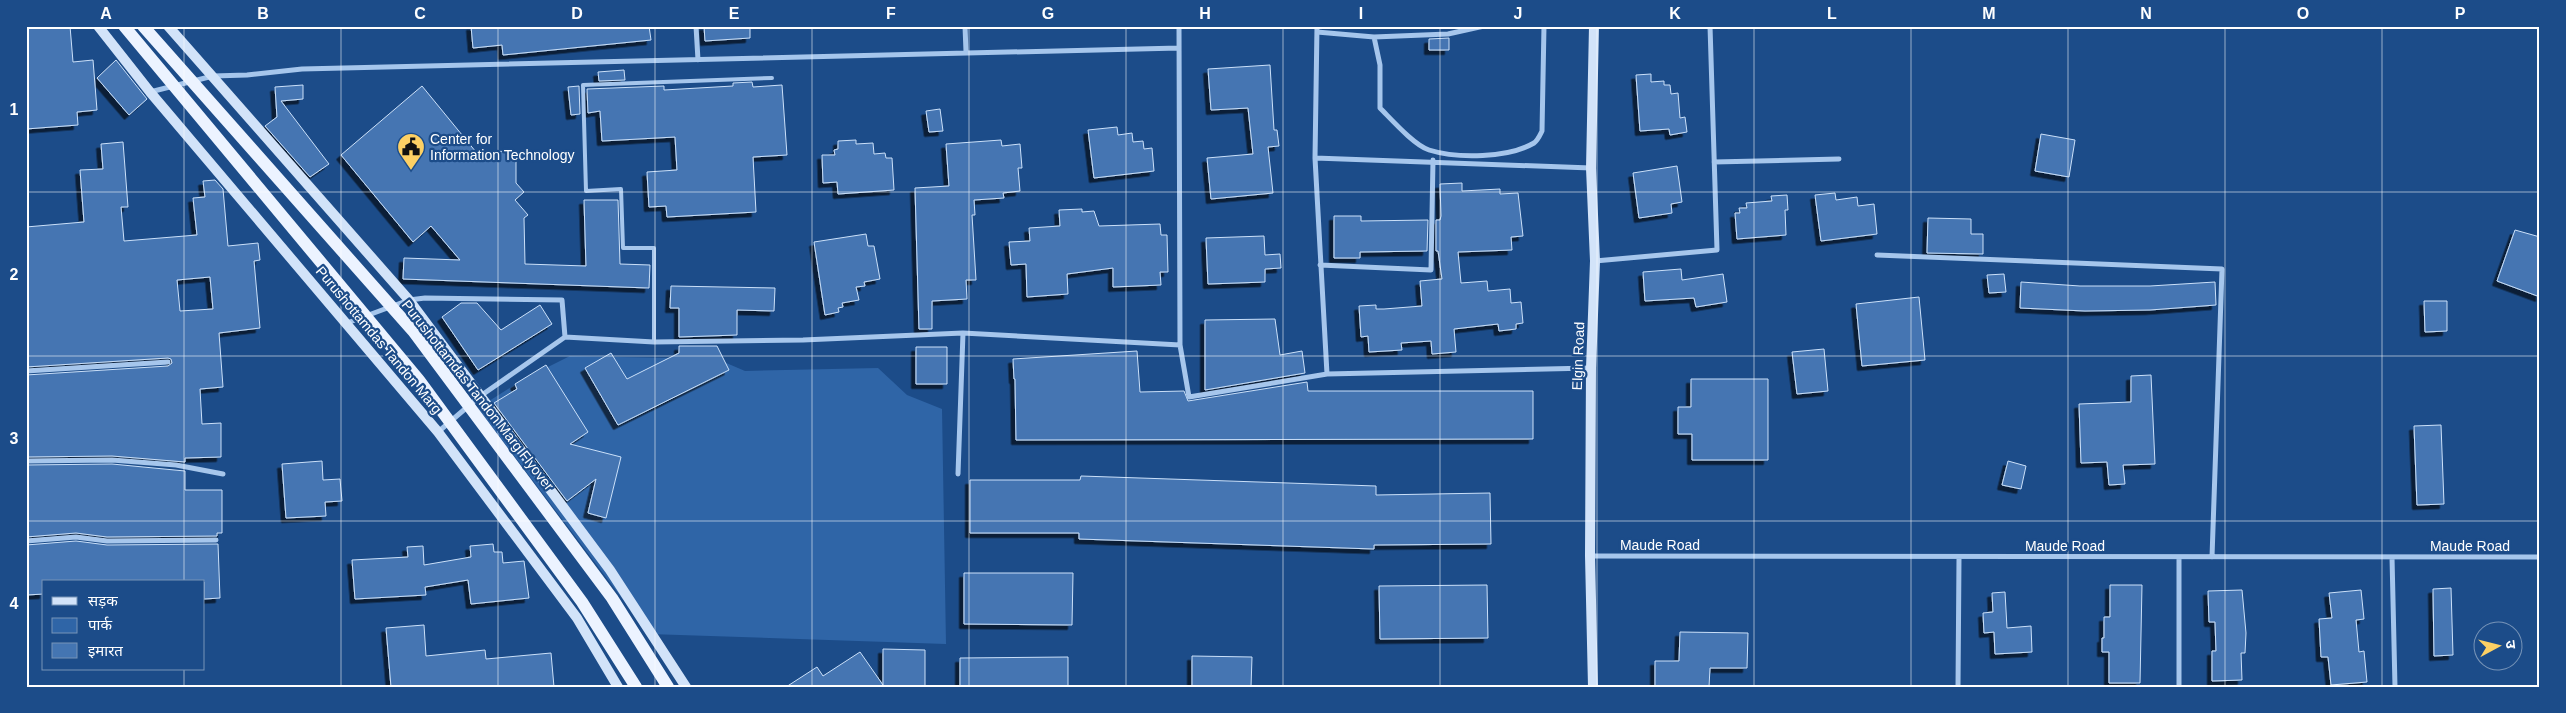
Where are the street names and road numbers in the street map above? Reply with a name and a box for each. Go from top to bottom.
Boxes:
street label: Purushottamdas Tandon Marg [313,263,445,417]
street label: Purushottamdas Tandon Marg Flyover [399,297,557,494]
street label: Elgin Road [1569,321,1587,391]
street label: Maude Road [1620,537,1700,553]
street label: Maude Road [2025,538,2105,554]
street label: Maude Road [2430,538,2510,554]

